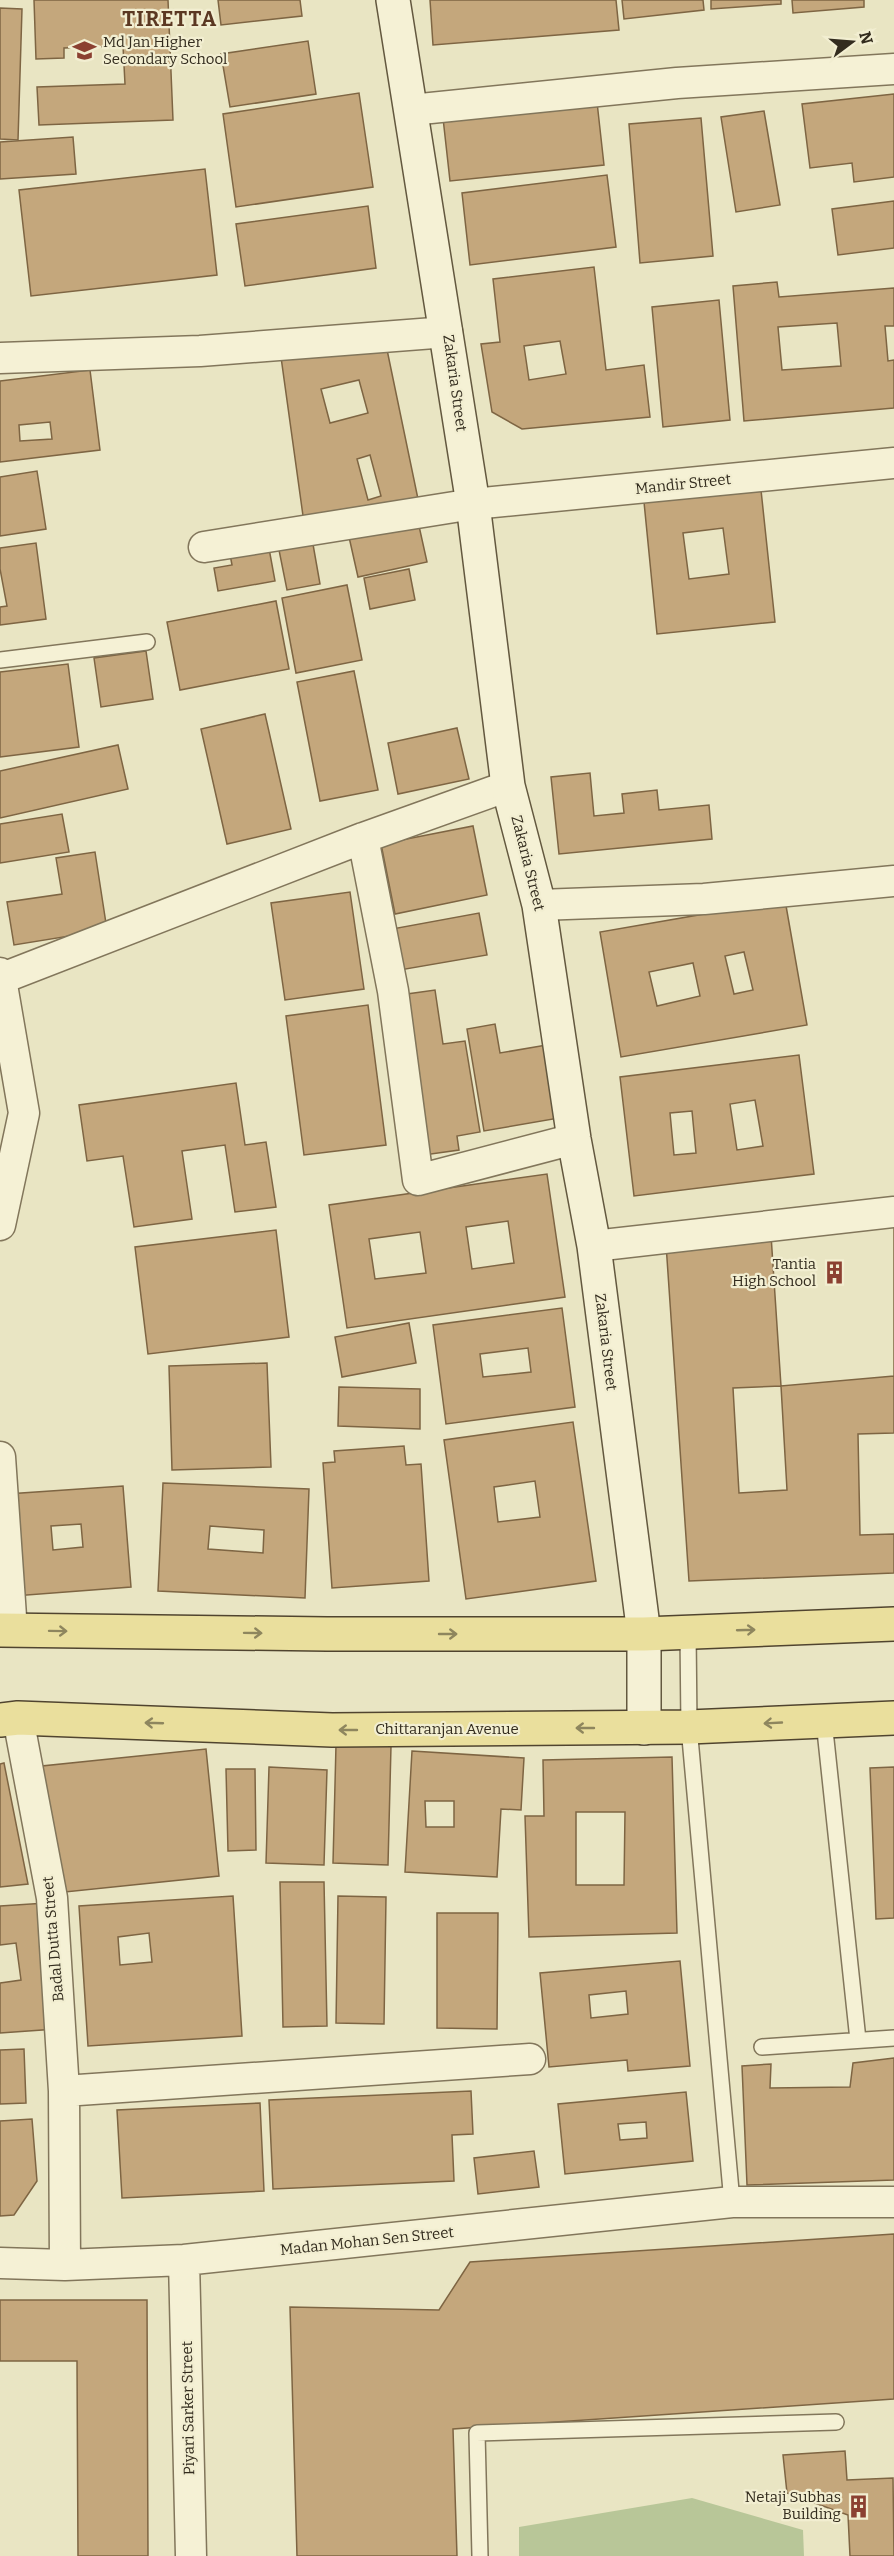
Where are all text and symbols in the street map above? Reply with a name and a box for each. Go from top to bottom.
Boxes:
district label: TIRETTA [122,6,218,32]
north arrow [822,12,882,72]
text: N [855,29,877,47]
place label: Md Jan Higher Secondary School [103,33,227,68]
school or university icon: Md Jan Higher Secondary School [72,38,98,64]
street label: Zakaria Street [439,333,471,433]
street label: Mandir Street [634,470,732,498]
street label: Zakaria Street [507,813,549,913]
place label: Tantia High School [732,1255,816,1290]
building icon: Tantia High School [821,1260,847,1286]
street label: Zakaria Street [591,1292,621,1392]
one-way arrow [48,1625,68,1637]
one-way arrow [735,1625,755,1636]
one-way arrow [243,1628,263,1639]
one-way arrow [438,1628,458,1640]
one-way arrow [144,1718,164,1729]
one-way arrow [763,1718,783,1729]
street label: Chittaranjan Avenue [375,1720,519,1738]
one-way arrow [576,1722,596,1734]
one-way arrow [339,1724,359,1736]
street label: Badal Dutta Street [38,1875,67,2003]
street label: Madan Mohan Sen Street [279,2223,455,2259]
street label: Piyari Sarker Street [178,2340,198,2475]
place label: Netaji Subhas Building [745,2488,841,2523]
building icon: Netaji Subhas Building [846,2493,872,2519]

